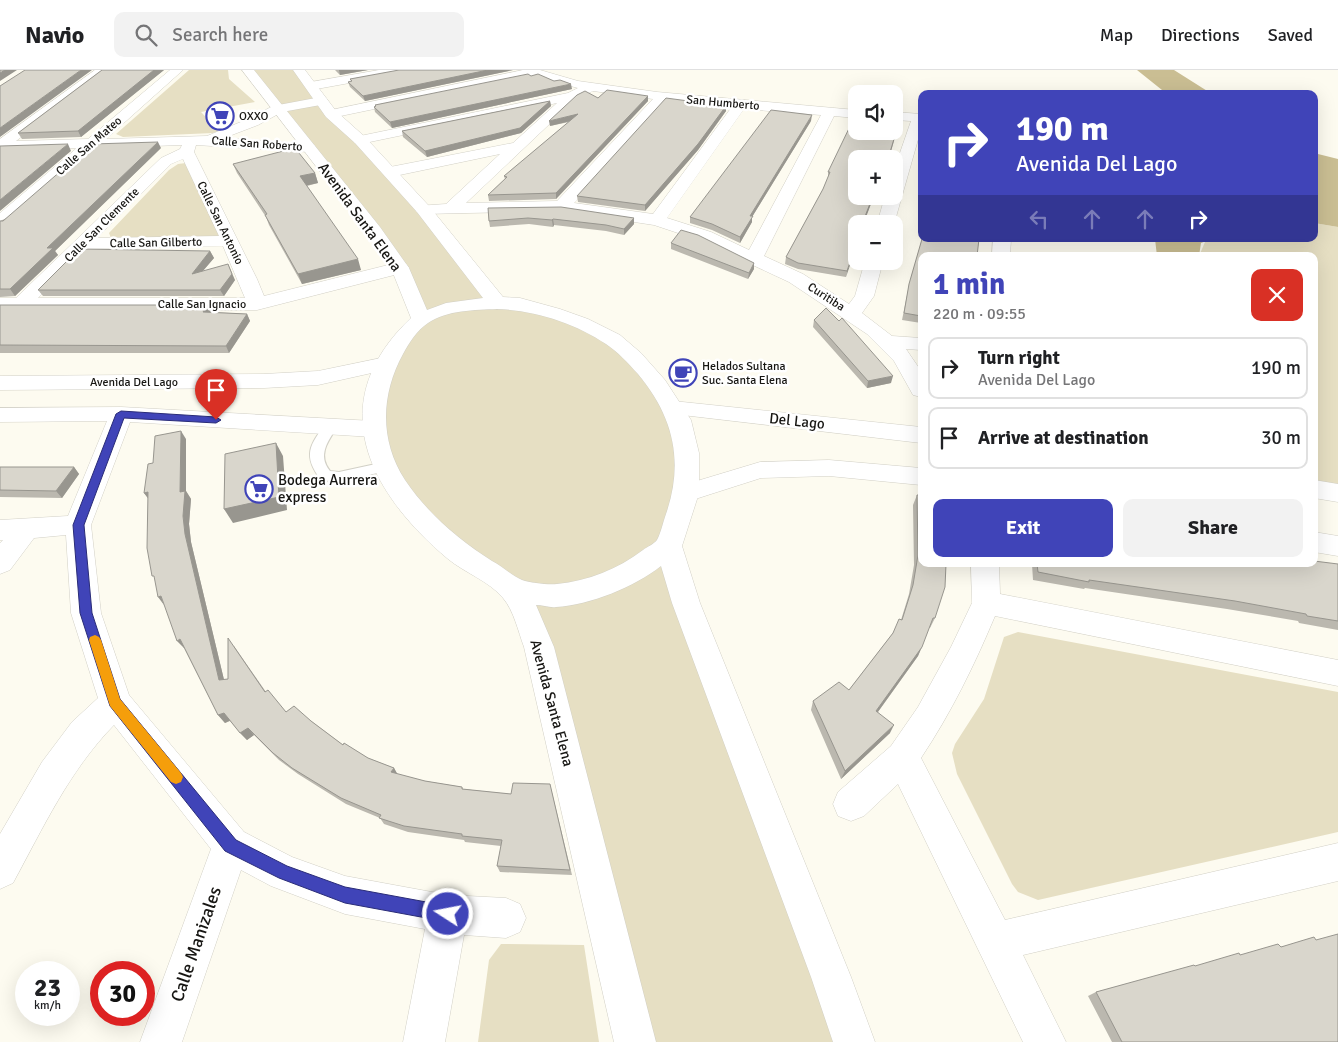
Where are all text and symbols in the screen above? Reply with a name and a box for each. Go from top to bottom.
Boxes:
search box [114,12,464,57]
text: Navio [25,20,84,50]
icon: search [132,21,160,49]
text: Search here [172,23,268,47]
text: Map [1100,24,1133,46]
text: Directions [1161,24,1240,46]
text: Saved [1268,24,1313,46]
map controls [848,85,903,270]
button: sound [848,85,903,140]
street label: San Humberto [686,92,760,114]
supermarket icon: OXXO [205,101,235,131]
text: 190 m [1016,107,1109,150]
place label: OXXO [239,109,268,124]
icon: right [933,110,998,175]
street label: Calle San Mateo [53,113,125,179]
street label: Calle San Roberto [211,133,303,155]
button: + [848,150,903,205]
text: Avenida Del Lago [1016,150,1177,177]
street label: Avenida Santa Elena [314,159,406,275]
street label: Calle San Antonio [193,179,247,267]
street label: Calle San Clemente [62,185,142,265]
icon: left [1025,205,1053,233]
icon: ahead [1078,205,1106,233]
icon: ahead [1131,205,1159,233]
icon: right [1184,205,1212,233]
button: − [848,215,903,270]
street label: Calle San Gilberto [110,235,202,251]
text: 1 min [933,266,1005,303]
button: close [1251,269,1303,321]
street label: Curitiba [804,279,848,315]
street label: Calle San Ignacio [158,297,246,312]
text: 220 m · 09:55 [933,304,1026,324]
text: Turn right [978,346,1060,370]
icon: right [935,354,963,382]
text: 190 m [1251,356,1301,380]
cafe icon: Helados Sultana Suc. Santa Elena [668,358,698,388]
place label: Helados Sultana Suc. Santa Elena [702,359,788,388]
pin [195,369,237,420]
text: Avenida Del Lago [978,370,1095,390]
street label: Avenida Del Lago [90,375,178,390]
icon: arrive [202,376,230,404]
street label: Del Lago [768,409,826,433]
icon: arrive [935,424,963,452]
text: Arrive at destination [978,426,1149,450]
text: 30 m [1261,426,1301,450]
place label: Bodega Aurrera express [278,471,378,506]
supermarket icon: Bodega Aurrera express [244,474,274,504]
button: Exit [933,499,1113,557]
button: Share [1123,499,1303,557]
street label: Avenida Santa Elena [526,638,578,768]
street label: Calle Manizales [166,883,226,1005]
position arrow [421,887,473,939]
speed limit sign: 30 [90,961,155,1026]
text: 23 [34,972,61,1003]
text: km/h [34,998,61,1013]

